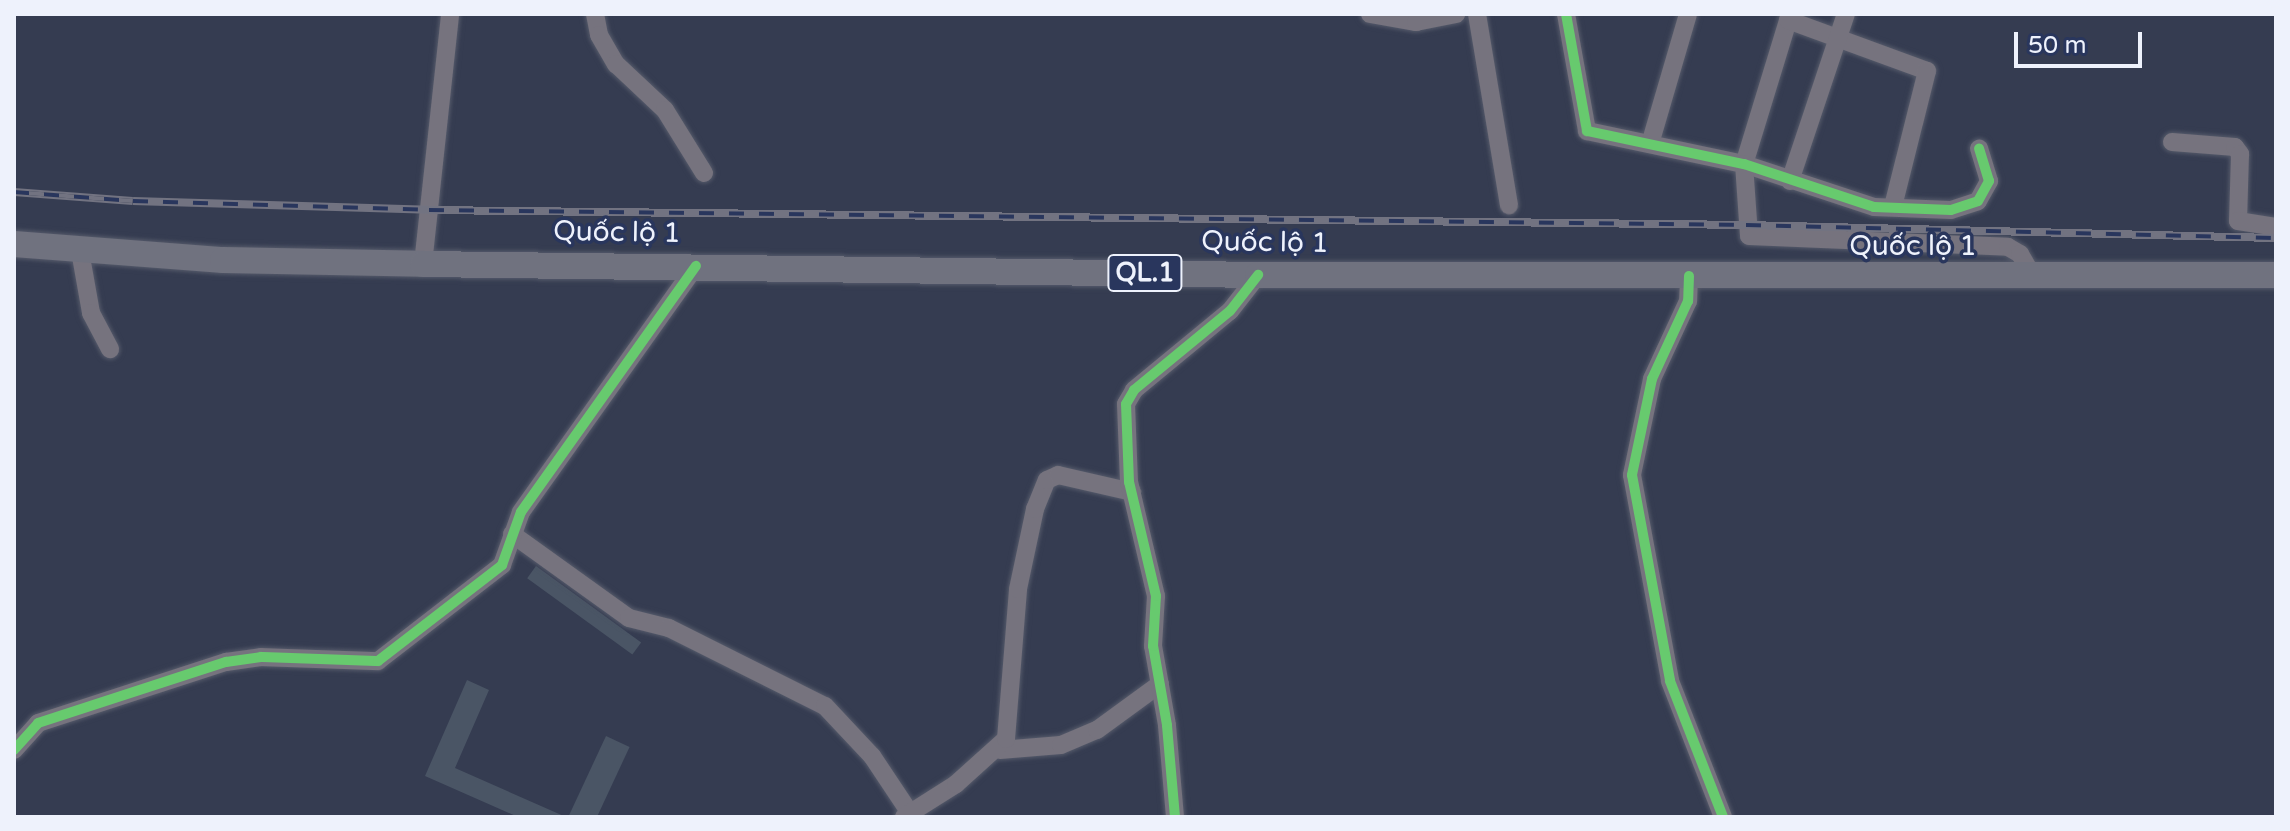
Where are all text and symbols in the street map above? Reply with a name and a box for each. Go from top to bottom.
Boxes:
scale bar [2018,16,2146,66]
text: 50 m [2028,31,2086,60]
street label: Quốc lộ 1 [553,214,681,250]
street label: Quốc lộ 1 [1201,224,1329,260]
street label: Quốc lộ 1 [1849,229,1977,263]
road number: QL.1 [1107,251,1183,295]

